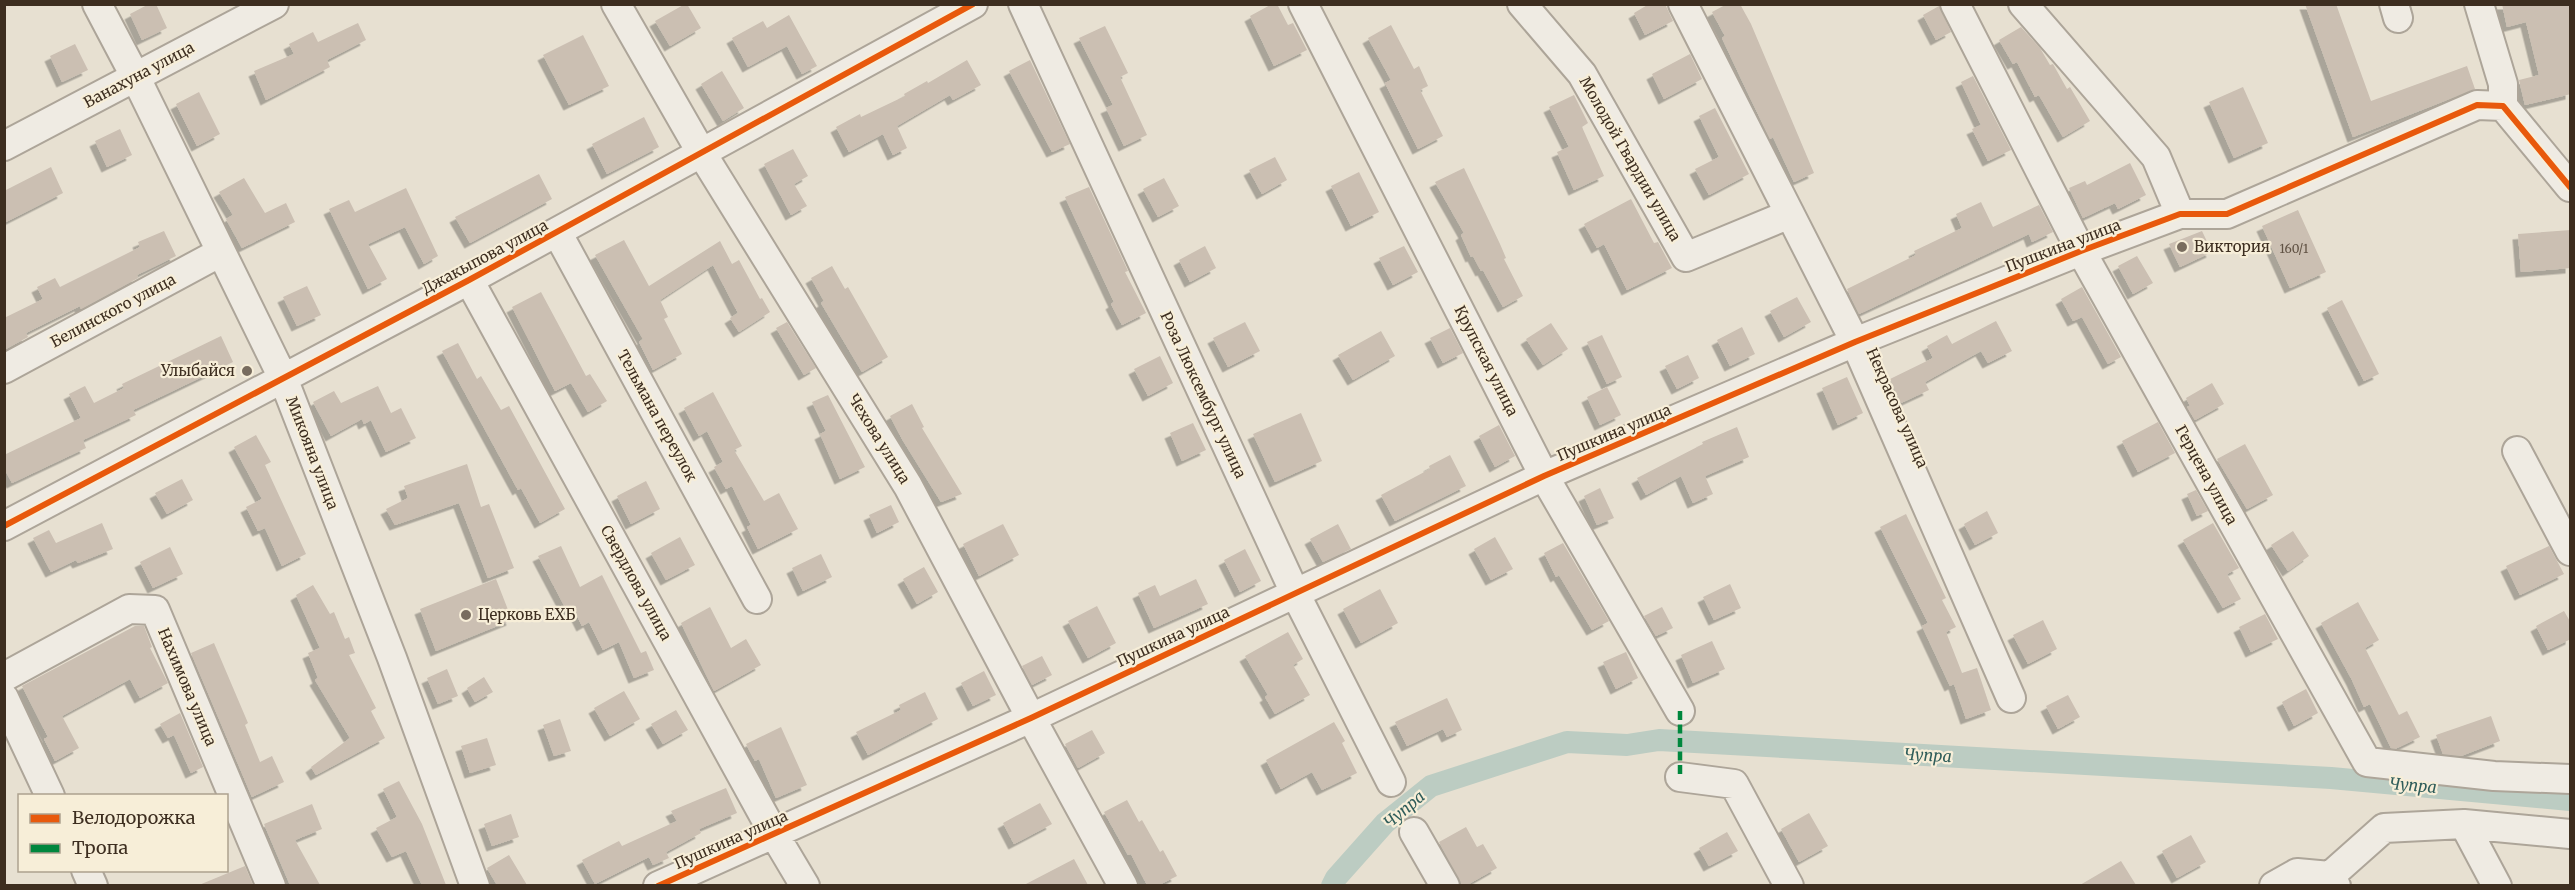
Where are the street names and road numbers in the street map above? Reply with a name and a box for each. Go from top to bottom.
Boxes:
street label: Ванахуна улица [80,37,197,112]
street label: Молодой Гвардии улица [1575,73,1685,244]
street label: Джакыпова улица [419,215,551,298]
street label: Пушкина улица [2002,215,2123,276]
street label: Белинского улица [47,270,179,352]
street label: Крупская улица [1450,302,1523,419]
street label: Роза Люксембург улица [1156,308,1250,481]
street label: Некрасова улица [1862,345,1932,471]
street label: Тельмана переулок [613,347,702,485]
street label: Чехова улица [844,390,915,487]
street label: Микояна улица [282,394,343,512]
street label: Пушкина улица [1554,400,1674,465]
street label: Герцена улица [2171,422,2242,528]
street label: Свердлова улица [597,522,676,644]
street label: Пушкина улица [1113,602,1232,671]
street label: Нахимова улица [154,625,221,749]
street label: Пушкина улица [671,806,790,873]

